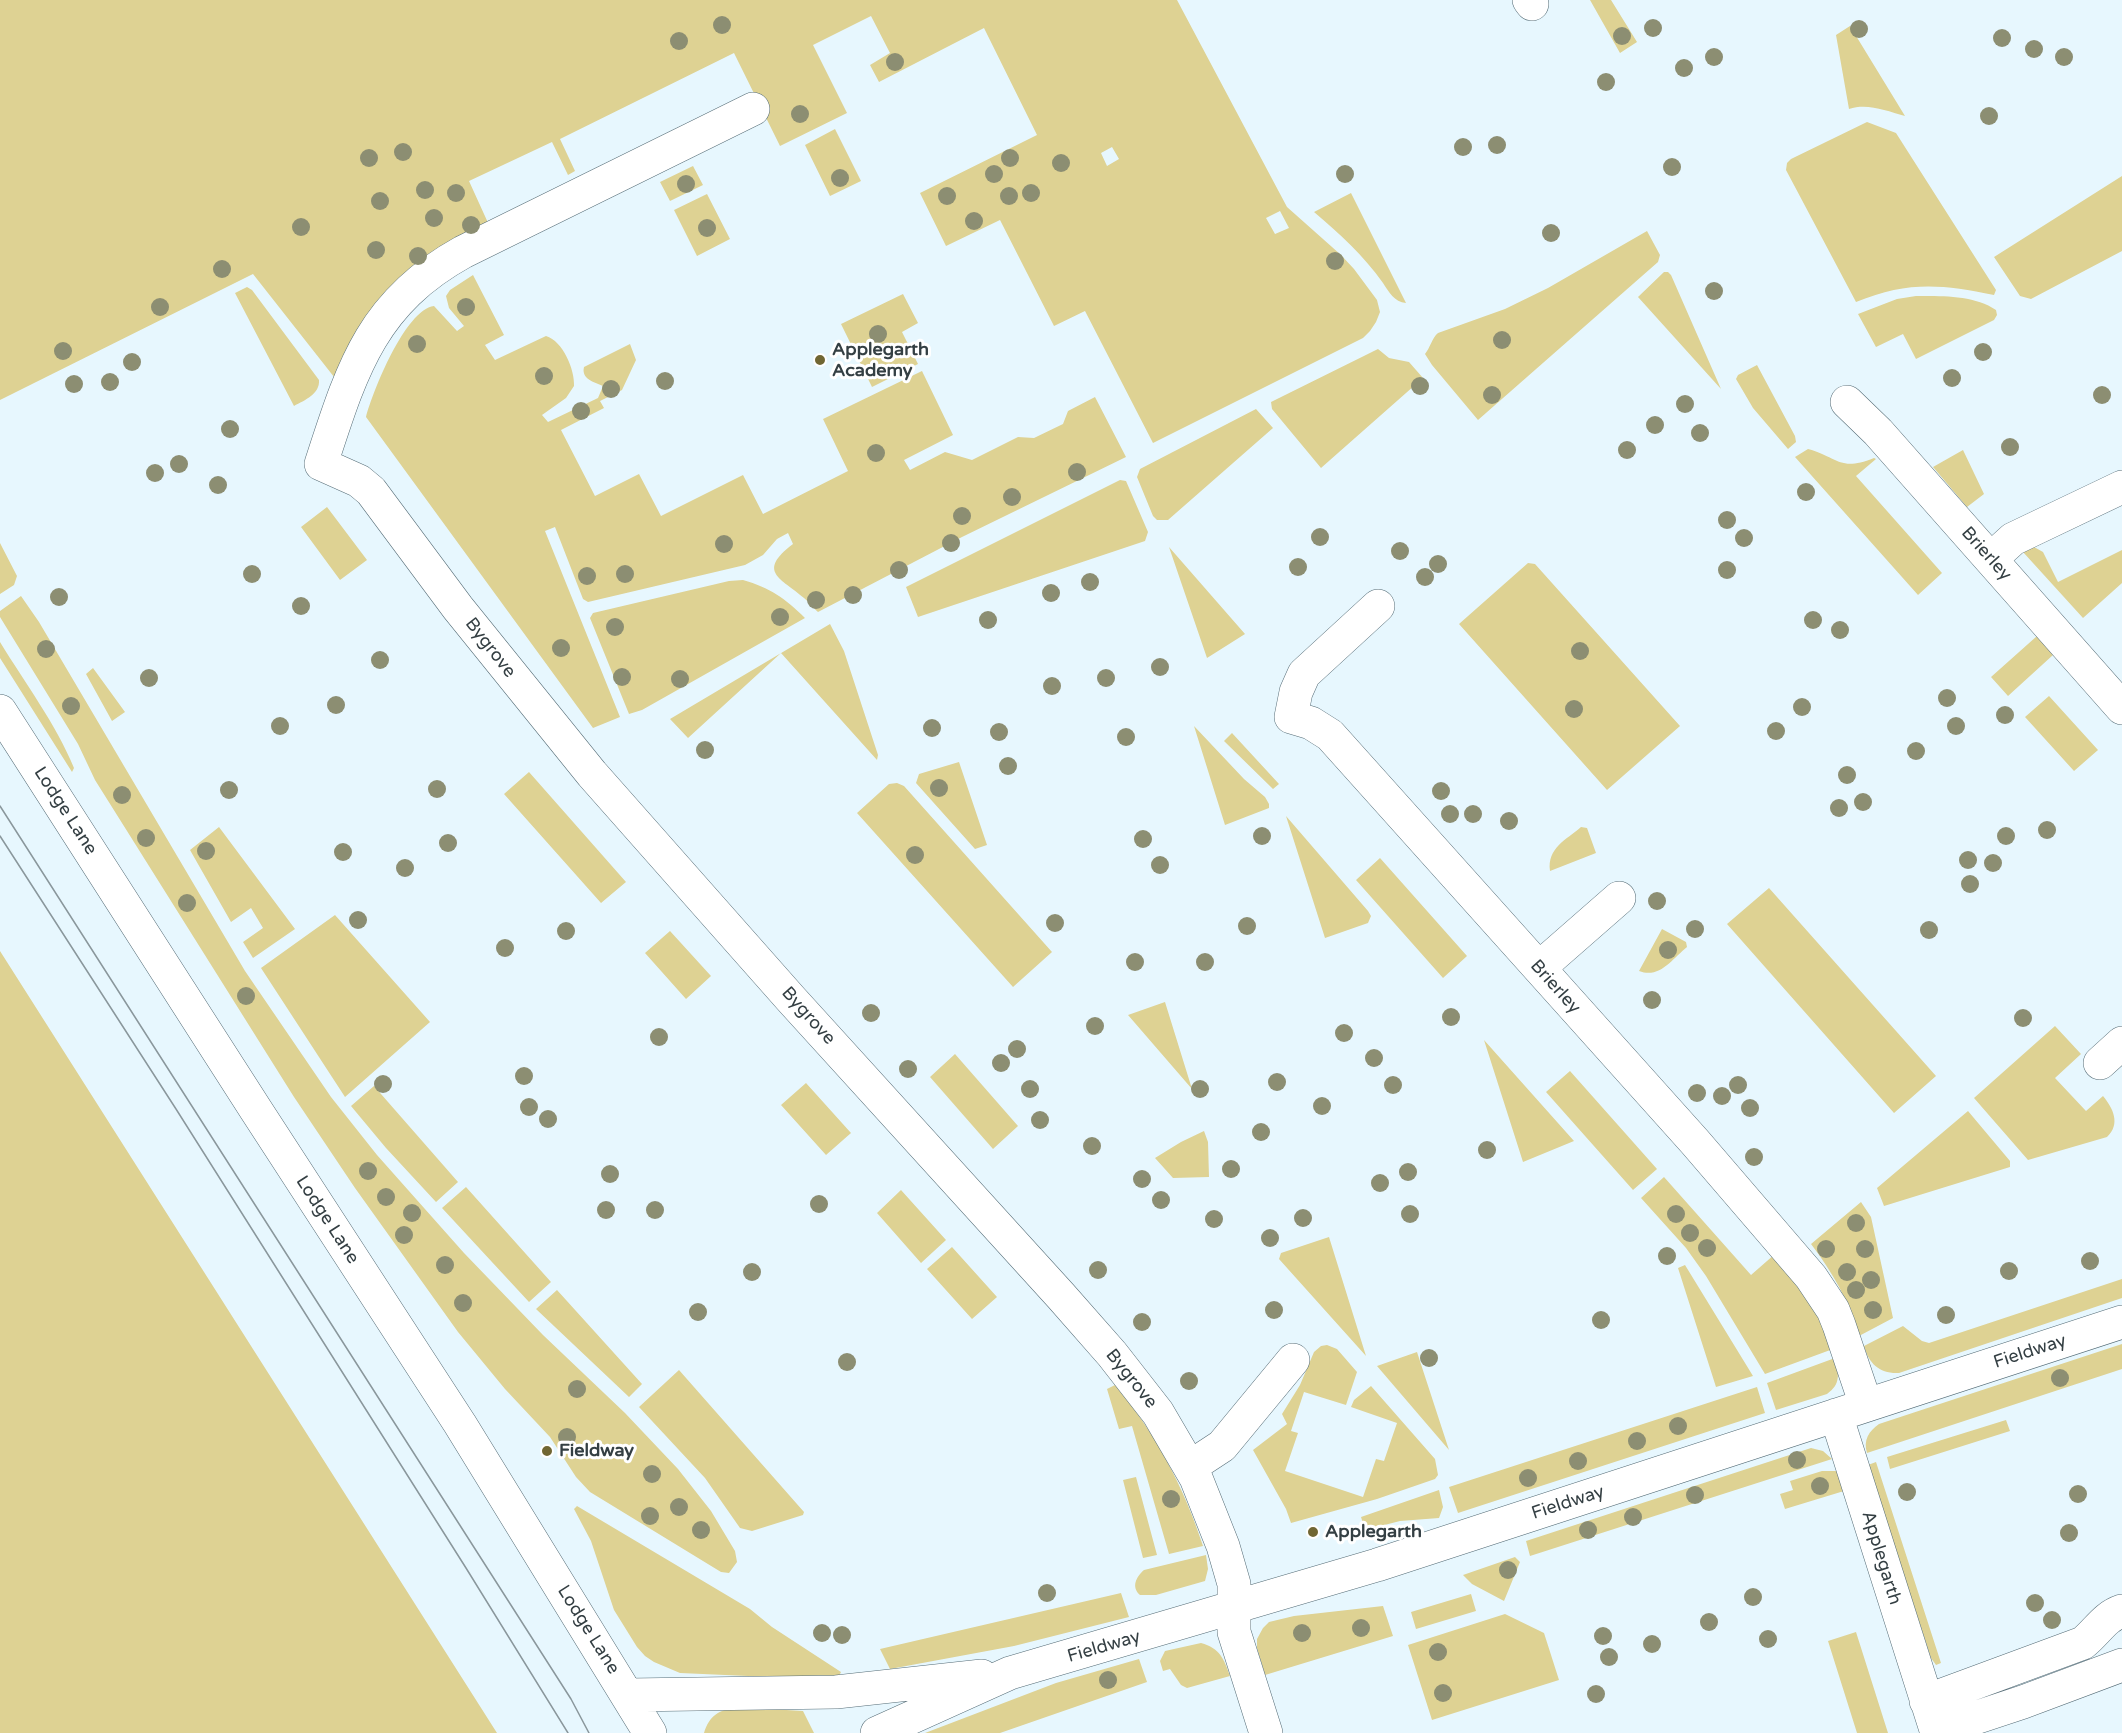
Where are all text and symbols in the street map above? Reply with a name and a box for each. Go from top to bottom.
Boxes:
place label: Applegarth Academy [832,339,929,382]
marker: Applegarth Academy [813,353,827,367]
street label: Brierley [1956,523,2016,585]
street label: Bygrove [460,614,520,682]
street label: Lodge Lane [29,763,101,859]
street label: Brierley [1525,956,1585,1018]
street label: Bygrove [776,983,840,1049]
street label: Lodge Lane [291,1172,363,1268]
street label: Fieldway [1991,1330,2069,1374]
street label: Bygrove [1101,1345,1161,1413]
place label: Fieldway [559,1440,634,1462]
marker: Fieldway [540,1444,554,1458]
street label: Fieldway [1529,1481,1607,1525]
street label: Applegarth [1857,1509,1905,1607]
place label: Applegarth [1325,1521,1422,1543]
marker: Applegarth [1306,1525,1320,1539]
street label: Lodge Lane [552,1582,624,1678]
street label: Fieldway [1065,1626,1143,1668]

